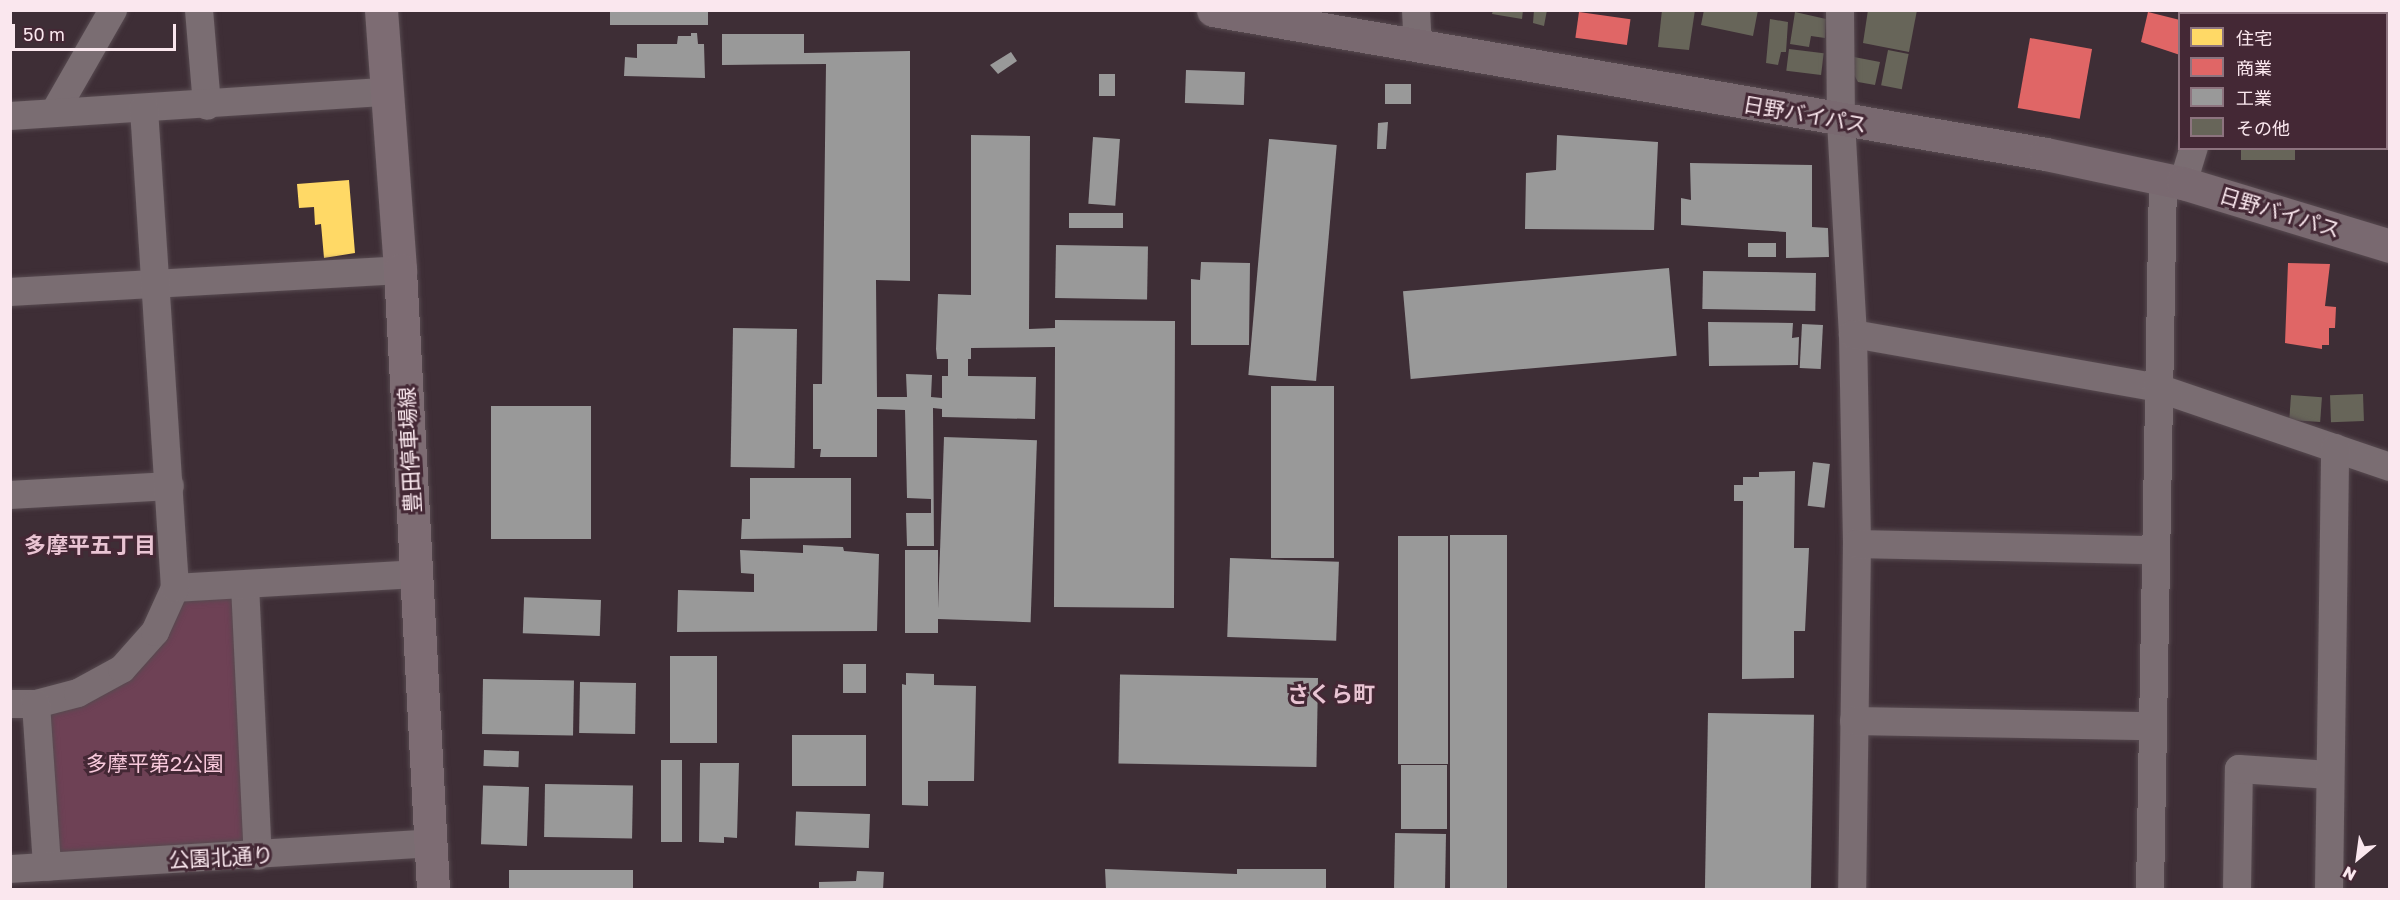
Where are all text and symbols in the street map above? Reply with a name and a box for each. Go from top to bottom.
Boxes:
scale bar [15,12,178,50]
legend [2178,12,2388,150]
text: 50 m [23,23,65,45]
text: 住宅 [2236,27,2272,49]
text: 商業 [2236,57,2272,79]
text: 工業 [2236,87,2272,109]
street label: 日野バイパス [1741,91,1869,137]
text: その他 [2236,117,2290,139]
street label: 日野バイパス [2216,182,2344,242]
street label: 豊田停車場線 [393,386,425,514]
district label: 多摩平五丁目 [24,532,156,558]
district label: さくら町 [1287,681,1375,707]
park label: 多摩平第2公園 [86,750,224,776]
north arrow [2328,828,2388,888]
street label: 公園北通り [168,842,274,872]
text: N [2339,862,2359,885]

